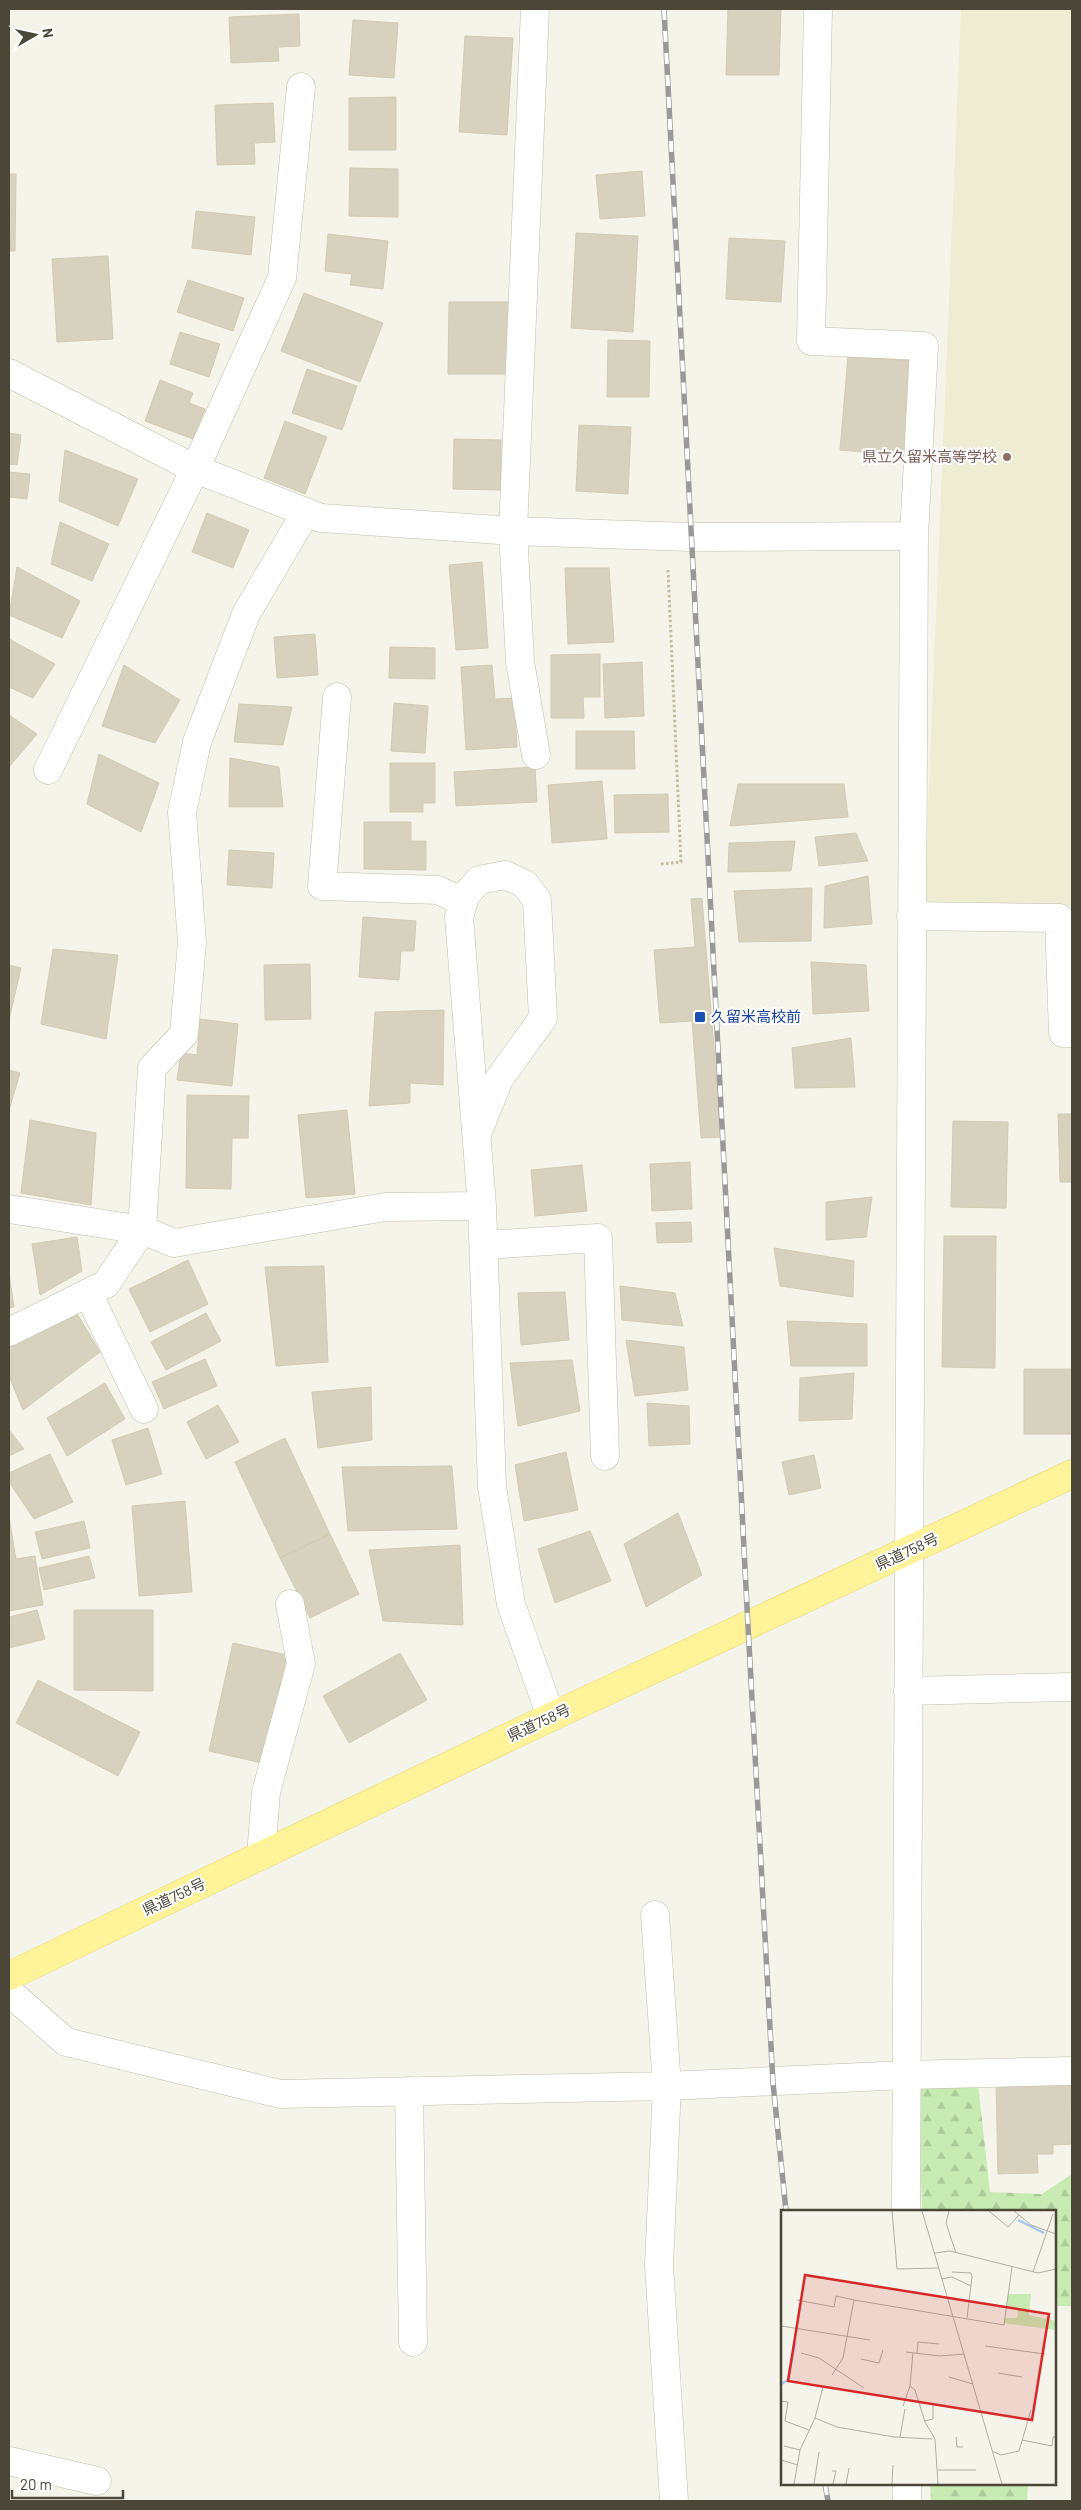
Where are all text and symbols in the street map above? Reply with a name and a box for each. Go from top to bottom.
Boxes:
north arrow [10,10,60,60]
text: N [39,27,57,39]
place label: 県立久留米高等学校 [862,447,997,465]
marker: 県立久留米高等学校 [1001,451,1013,463]
place label: 久留米高校前 [711,1007,801,1025]
marker: 久留米高校前 [693,1010,707,1024]
street label: 県道758号 [872,1529,941,1574]
street label: 県道758号 [504,1700,573,1745]
street label: 県道758号 [139,1874,208,1919]
inset map [781,2210,1056,2485]
scale bar [12,2468,124,2500]
text: 20 m [20,2475,52,2493]

